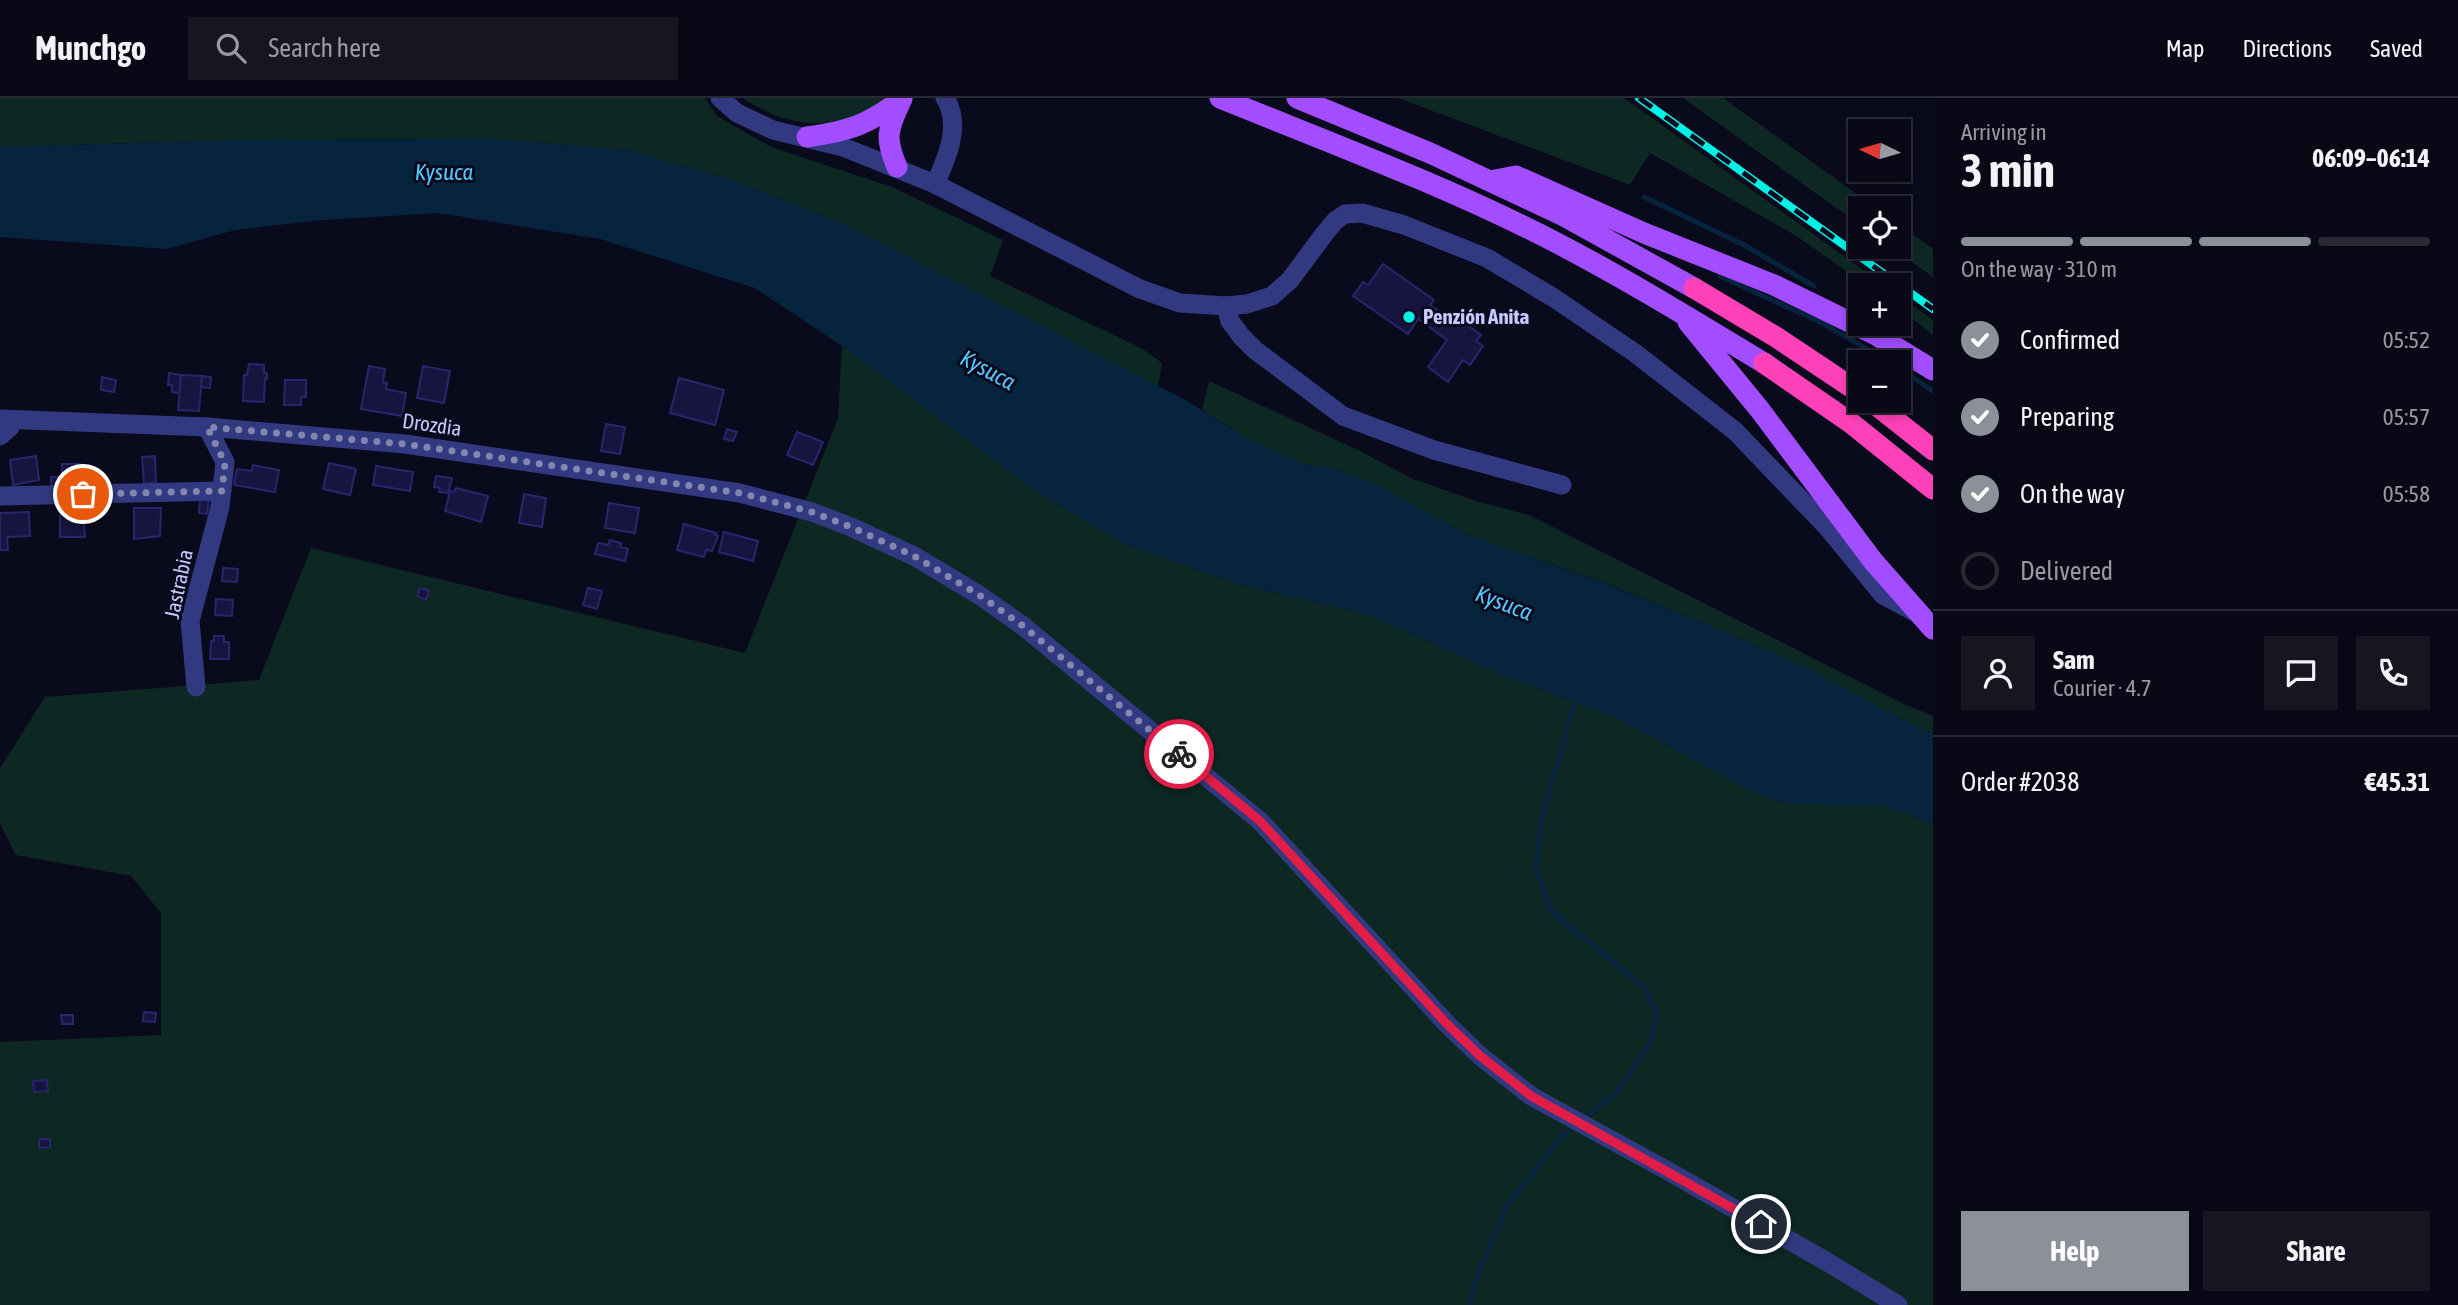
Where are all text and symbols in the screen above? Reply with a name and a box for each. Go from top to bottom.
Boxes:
search box [188,17,678,80]
text: Munchgo [35,29,146,67]
icon: search [212,29,250,67]
text: Search here [268,33,380,63]
text: Map [2166,35,2204,62]
text: Directions [2242,35,2332,62]
text: Saved [2370,35,2423,62]
north arrow [1848,119,1911,182]
map controls [1848,119,1911,413]
text: Arriving in [1961,119,2047,145]
text: 06:09–06:14 [2312,143,2430,173]
text: 3 min [1961,144,2055,197]
water label: Kysuca [415,159,474,185]
button: locate [1848,196,1911,259]
text: On the way · 310 m [1961,256,2117,282]
button: + [1848,273,1911,336]
place label: Penzión Anita [1423,304,1529,328]
marker: Penzión Anita [1401,309,1417,325]
icon: check [1961,321,1999,359]
text: Confirmed [2020,325,2120,355]
text: 05:52 [2383,327,2430,353]
water label: Kysuca [956,345,1020,395]
button: − [1848,350,1911,413]
icon: check [1961,398,1999,436]
text: Preparing [2020,402,2114,432]
text: 05:57 [2383,404,2430,430]
street label: Drozdia [401,408,463,440]
pin [53,464,113,524]
icon: bag [64,475,102,513]
icon: check [1961,475,1999,513]
text: On the way [2020,479,2125,509]
text: 05:58 [2383,481,2430,507]
street label: Jastrabia [159,547,197,621]
text: Delivered [2020,556,2113,586]
water label: Kysuca [1472,580,1536,626]
button: person [1961,636,2035,710]
button: chat [2264,636,2338,710]
button: phone [2356,636,2430,710]
text: Sam [2053,645,2095,675]
text: Courier · 4.7 [2053,675,2152,701]
courier [1144,719,1214,789]
icon: bike [1160,735,1198,773]
text: Order #2038 [1961,767,2080,797]
text: €45.31 [2365,767,2430,797]
pin [1731,1194,1791,1254]
icon: home [1742,1205,1780,1243]
button: Help [1961,1211,2189,1291]
button: Share [2203,1211,2430,1291]

